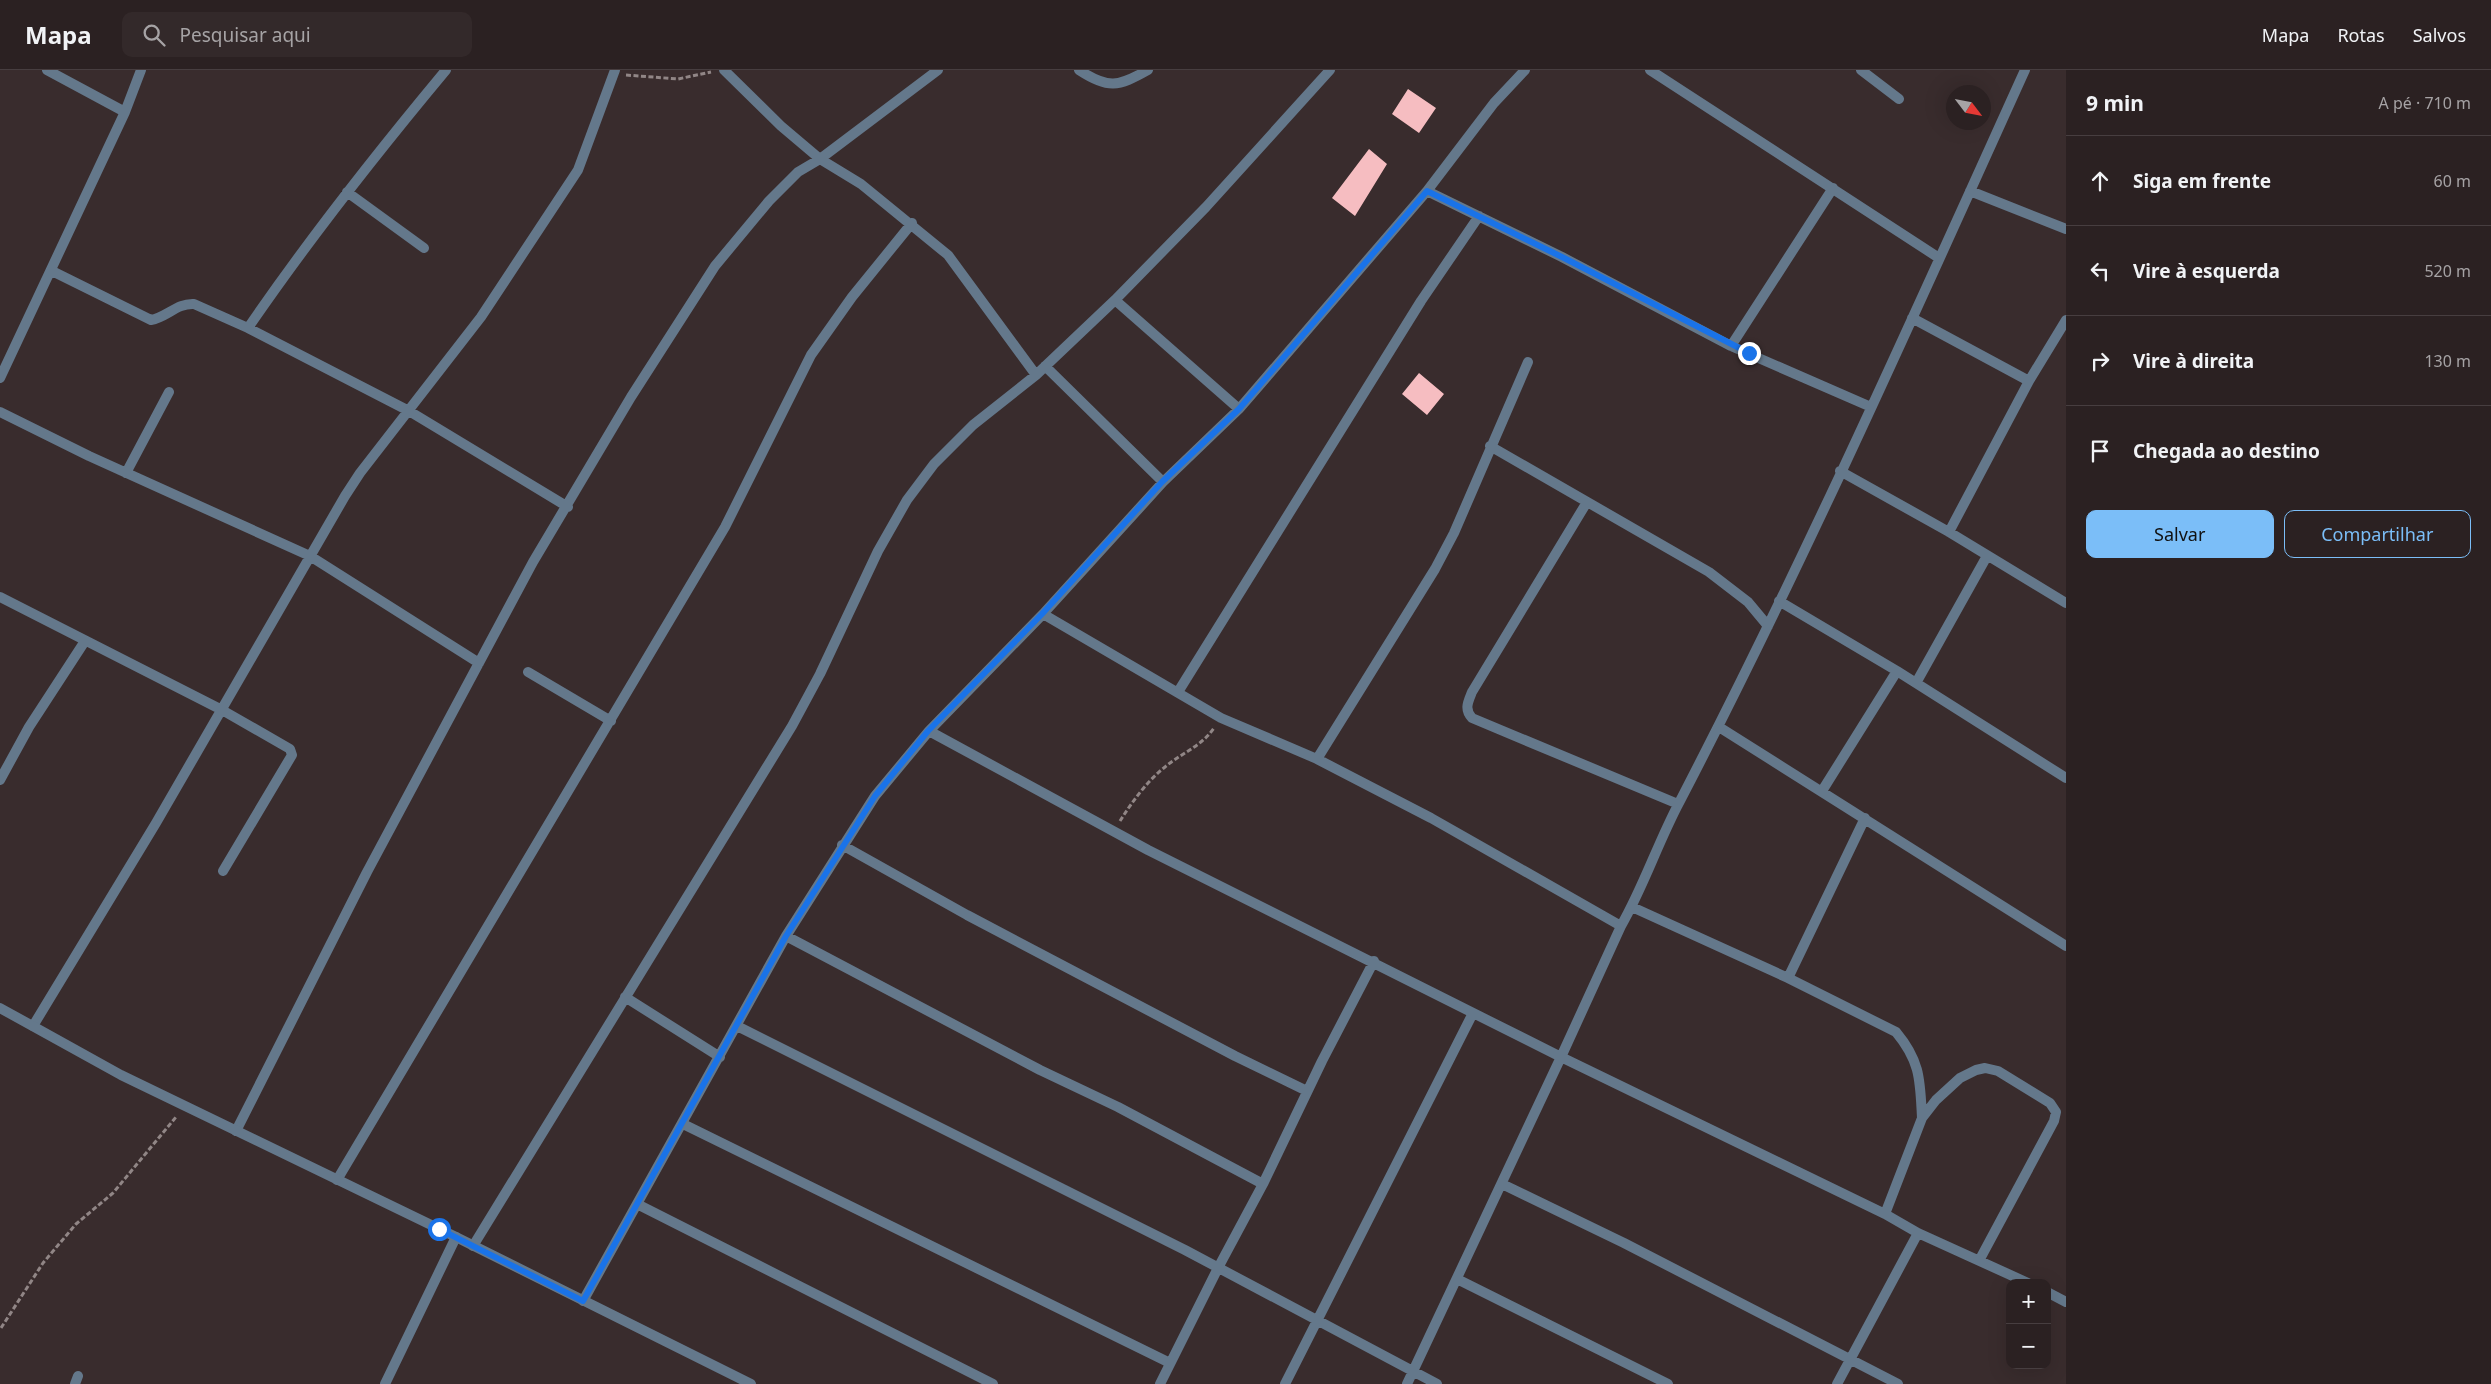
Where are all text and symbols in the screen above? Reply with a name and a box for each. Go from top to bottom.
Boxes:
search box [122,12,472,57]
text: Mapa [25,18,92,51]
icon: search [140,21,168,49]
text: Pesquisar aqui [180,22,311,48]
text: Mapa [2262,23,2309,47]
text: Rotas [2337,23,2385,47]
text: Salvos [2413,23,2466,47]
north arrow [1946,85,1991,130]
text: 9 min [2086,89,2144,117]
text: A pé · 710 m [2379,92,2471,114]
icon: ahead [2086,167,2114,195]
text: Siga em frente [2133,168,2271,194]
text: 60 m [2434,170,2471,192]
icon: left [2086,257,2114,285]
text: Vire à esquerda [2133,258,2280,284]
text: 520 m [2424,260,2471,282]
route end [1738,342,1761,365]
icon: right [2086,347,2114,375]
text: Vire à direita [2133,348,2254,374]
text: 130 m [2424,350,2471,372]
icon: arrive [2086,437,2114,465]
text: Chegada ao destino [2133,438,2320,464]
button: Salvar [2086,510,2274,558]
button: Compartilhar [2284,510,2471,558]
route start [428,1218,451,1241]
map controls [2006,1279,2051,1369]
button: + [2006,1279,2051,1324]
button: − [2006,1324,2051,1369]

